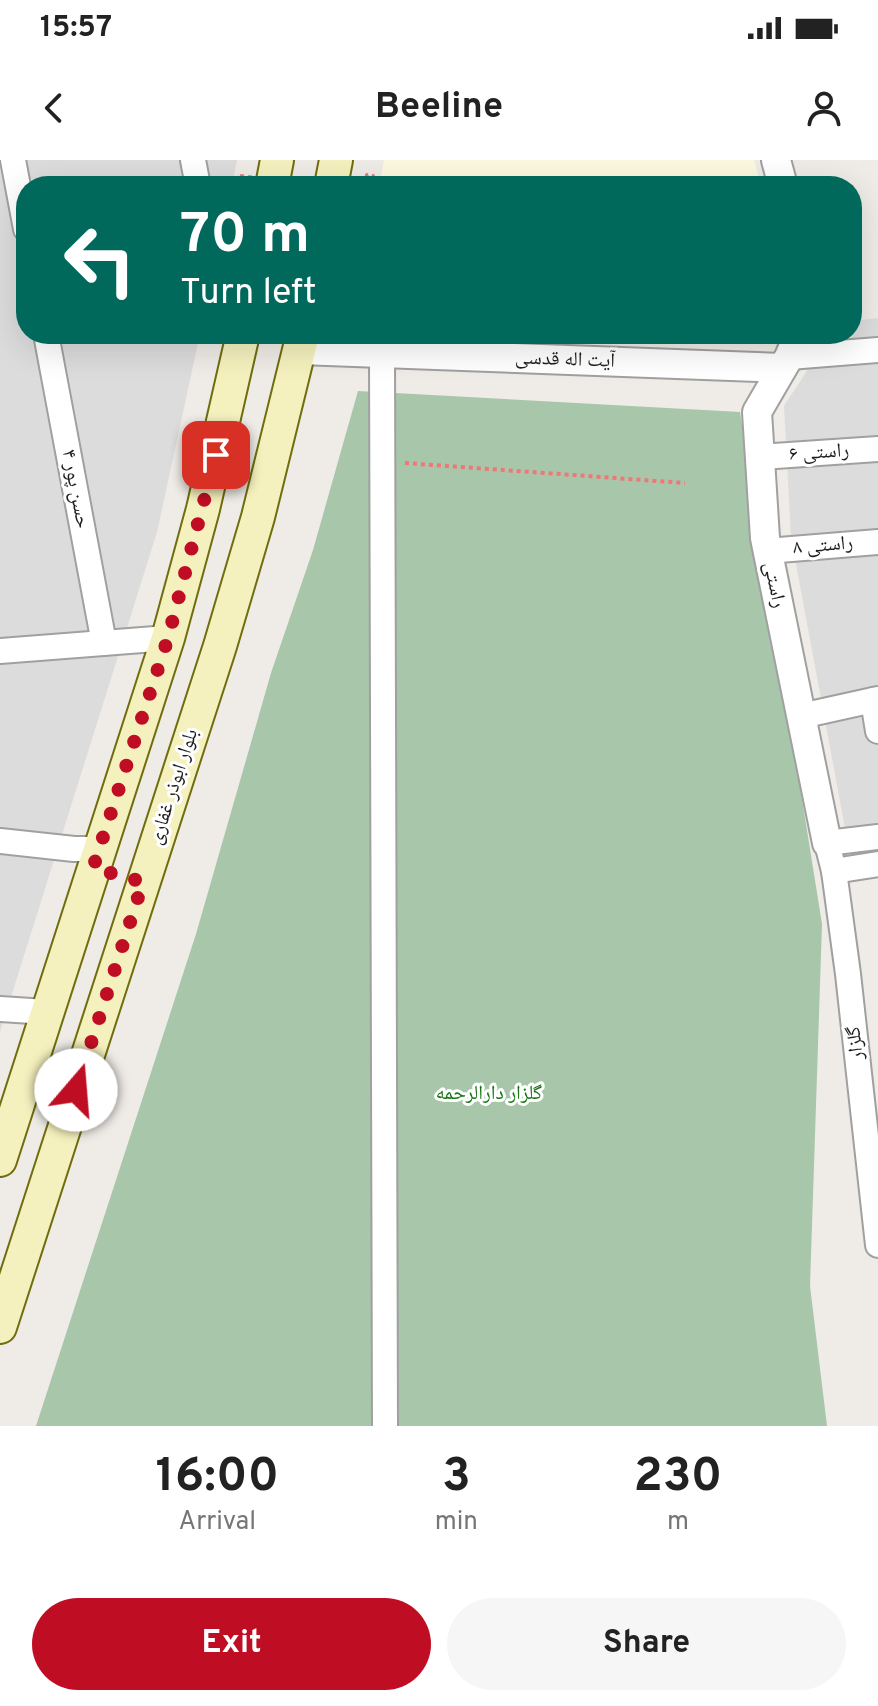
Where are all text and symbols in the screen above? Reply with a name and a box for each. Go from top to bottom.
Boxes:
text: 15:57 [40,10,112,47]
text: Beeline [375,85,503,131]
icon: back [32,86,76,130]
icon: person [802,86,846,130]
text: 70 m [180,202,310,272]
icon: left [48,208,152,312]
text: Turn left [180,271,317,317]
street label: آیت اله قدسی [514,345,616,375]
pin [182,421,250,489]
icon: arrive [194,433,238,477]
street label: راستی ۶ [788,438,850,468]
street label: ۴ حسن پور [55,447,95,531]
street label: راستی ۸ [792,530,854,562]
street label: راستی [756,560,792,610]
street label: بلوار ابوذر غفاری [143,726,205,848]
street label: گلزار [841,1025,871,1062]
position arrow [34,1048,118,1132]
park label: گلزار دارالرحمه [436,1081,542,1107]
text: 16:00 [156,1448,279,1508]
text: 3 [442,1448,471,1508]
text: 230 [633,1448,722,1508]
text: Arrival [179,1506,256,1539]
text: min [435,1506,478,1539]
text: m [667,1506,689,1539]
button: Exit [32,1598,431,1690]
button: Share [447,1598,846,1690]

